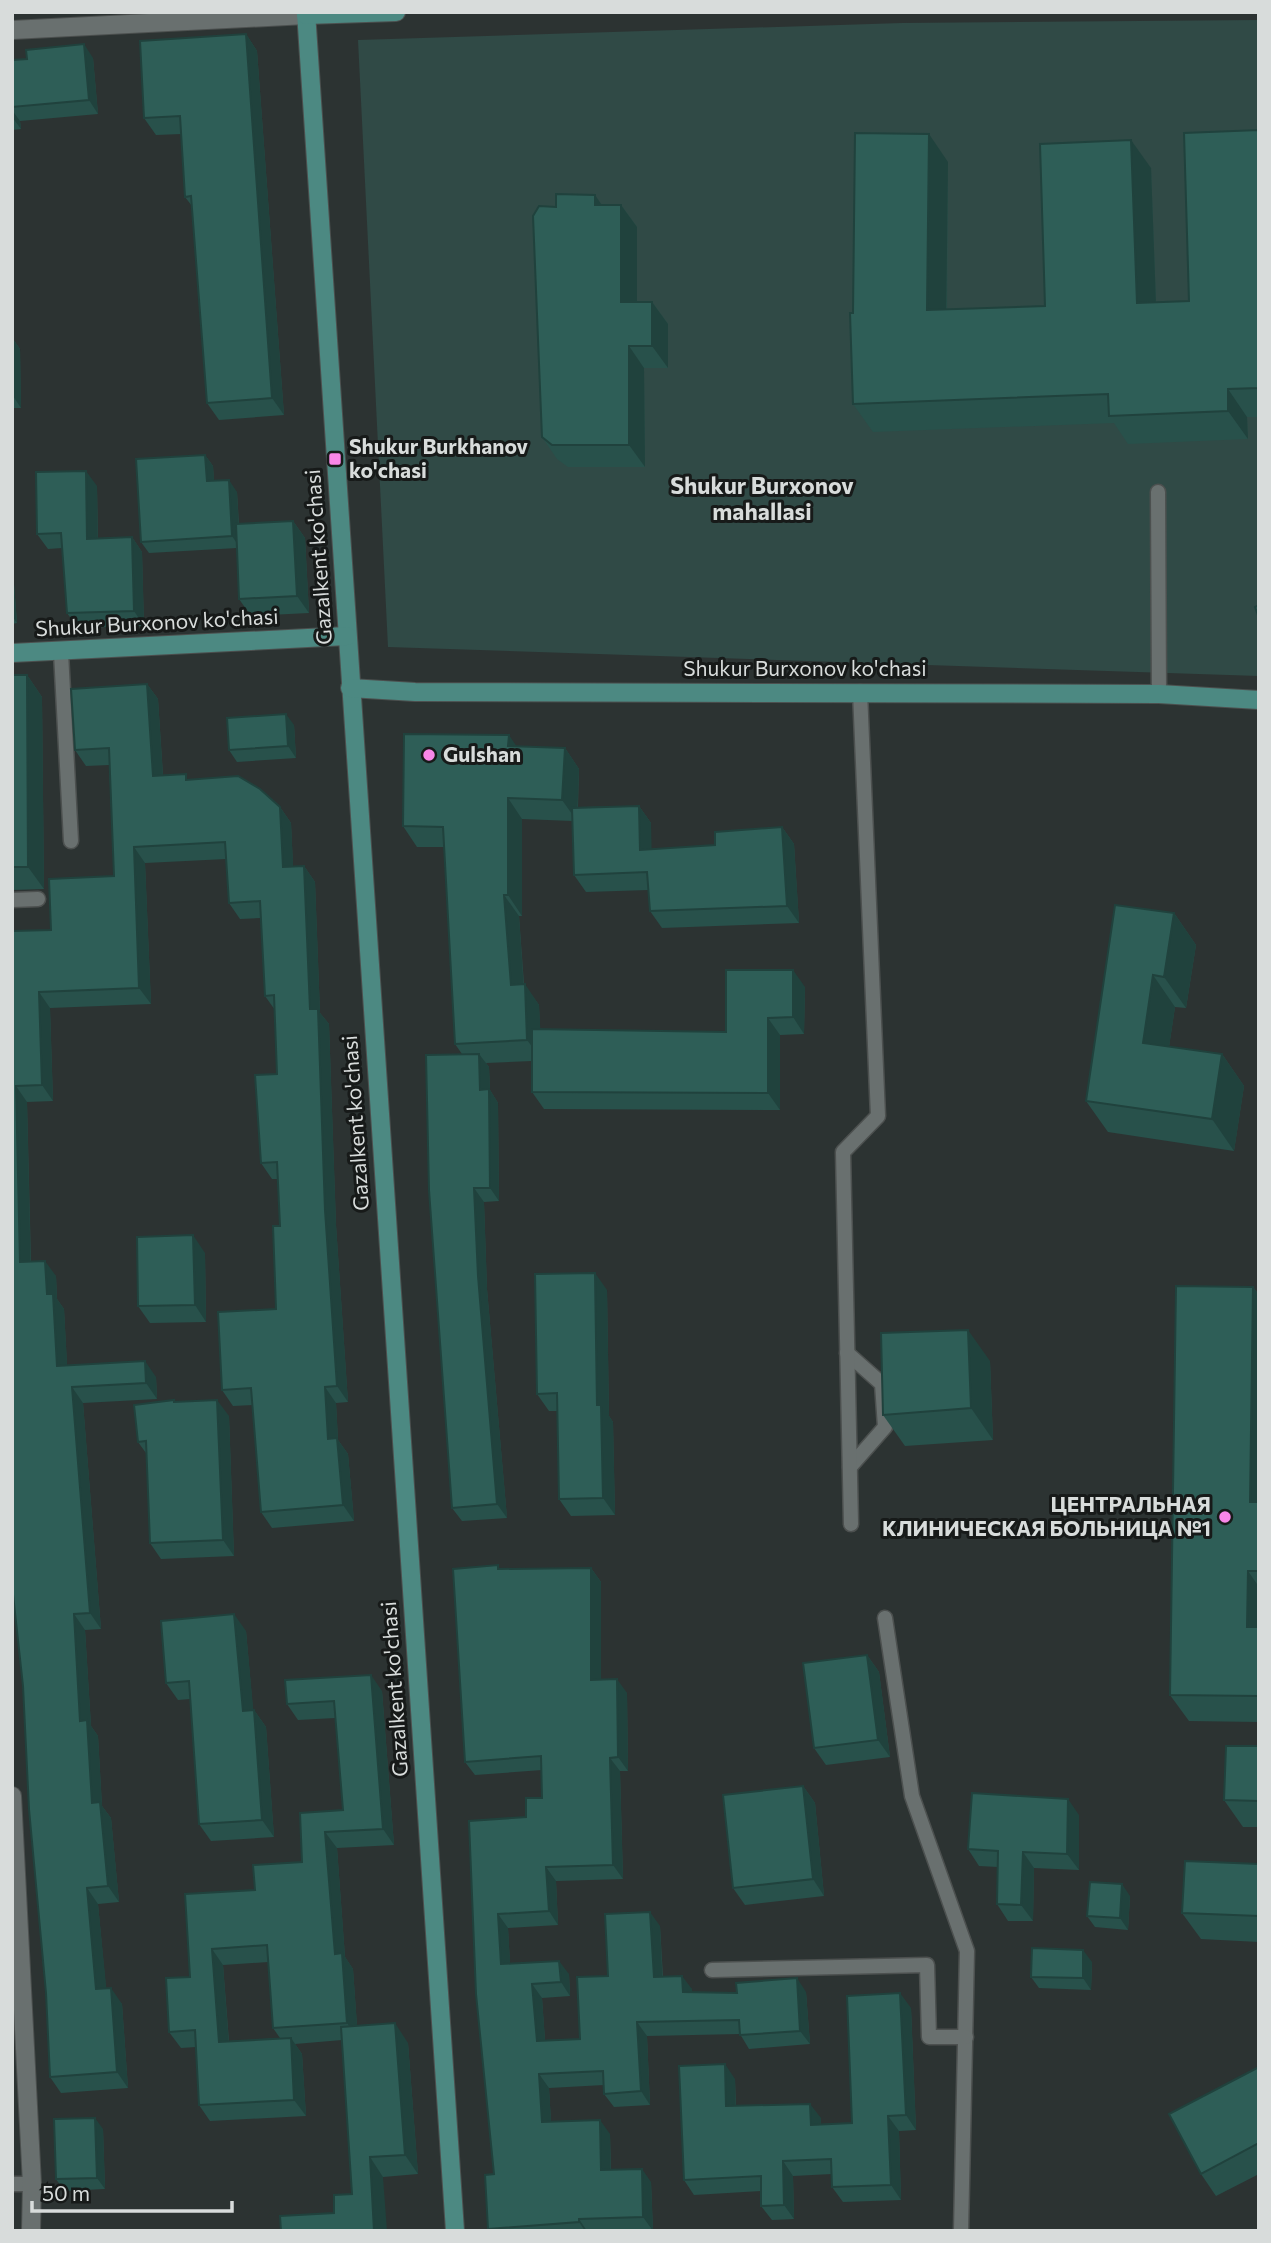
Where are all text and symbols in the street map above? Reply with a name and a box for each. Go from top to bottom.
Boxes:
place label: Shukur Burkhanov ko'chasi [349,433,529,482]
marker: Shukur Burkhanov ko'chasi [327,451,343,467]
street label: Gazalkent ko'chasi [299,469,336,646]
district label: Shukur Burxonov mahallasi [670,471,854,525]
street label: Shukur Burxonov ko'chasi [35,603,279,640]
street label: Shukur Burxonov ko'chasi [683,655,927,680]
place label: Gulshan [443,741,521,766]
marker: Gulshan [421,747,437,763]
street label: Gazalkent ko'chasi [336,1035,373,1212]
place label: ЦЕНТРАЛЬНАЯ КЛИНИЧЕСКАЯ БОЛЬНИЦА №1 [882,1491,1211,1540]
marker: ЦЕНТРАЛЬНАЯ КЛИНИЧЕСКАЯ БОЛЬНИЦА №1 [1217,1509,1233,1525]
street label: Gazalkent ko'chasi [375,1601,412,1778]
scale bar [32,2170,231,2214]
text: 50 m [42,2180,90,2205]

